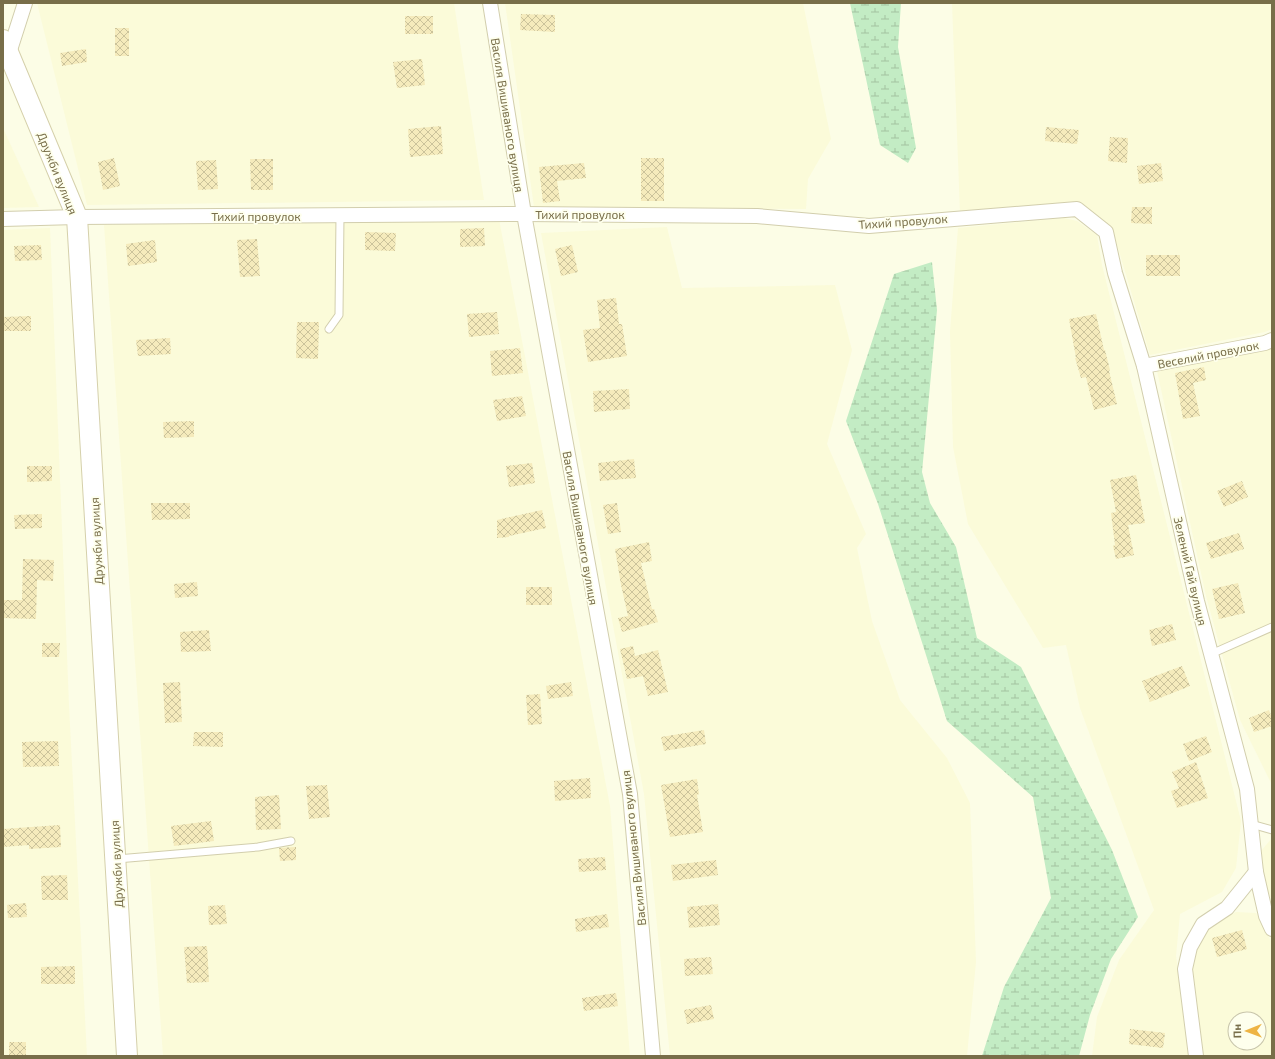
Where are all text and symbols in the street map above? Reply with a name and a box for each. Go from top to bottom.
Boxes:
street label: Василя Вишиваного вулиця [488,37,527,193]
street label: Дружби вулиця [34,130,81,217]
street label: Тихий провулок [535,207,625,222]
street label: Тихий провулок [211,209,301,224]
street label: Тихий провулок [858,211,949,232]
street label: Веселий провулок [1156,337,1261,372]
street label: Василя Вишиваного вулиця [560,450,601,606]
street label: Дружби вулиця [87,497,106,585]
street label: Зелений Гай вулиця [1171,515,1210,627]
street label: Василя Вишиваного вулиця [618,769,649,926]
street label: Дружби вулиця [107,820,126,908]
north arrow [1227,1011,1267,1051]
text: Пн [1230,1024,1243,1038]

